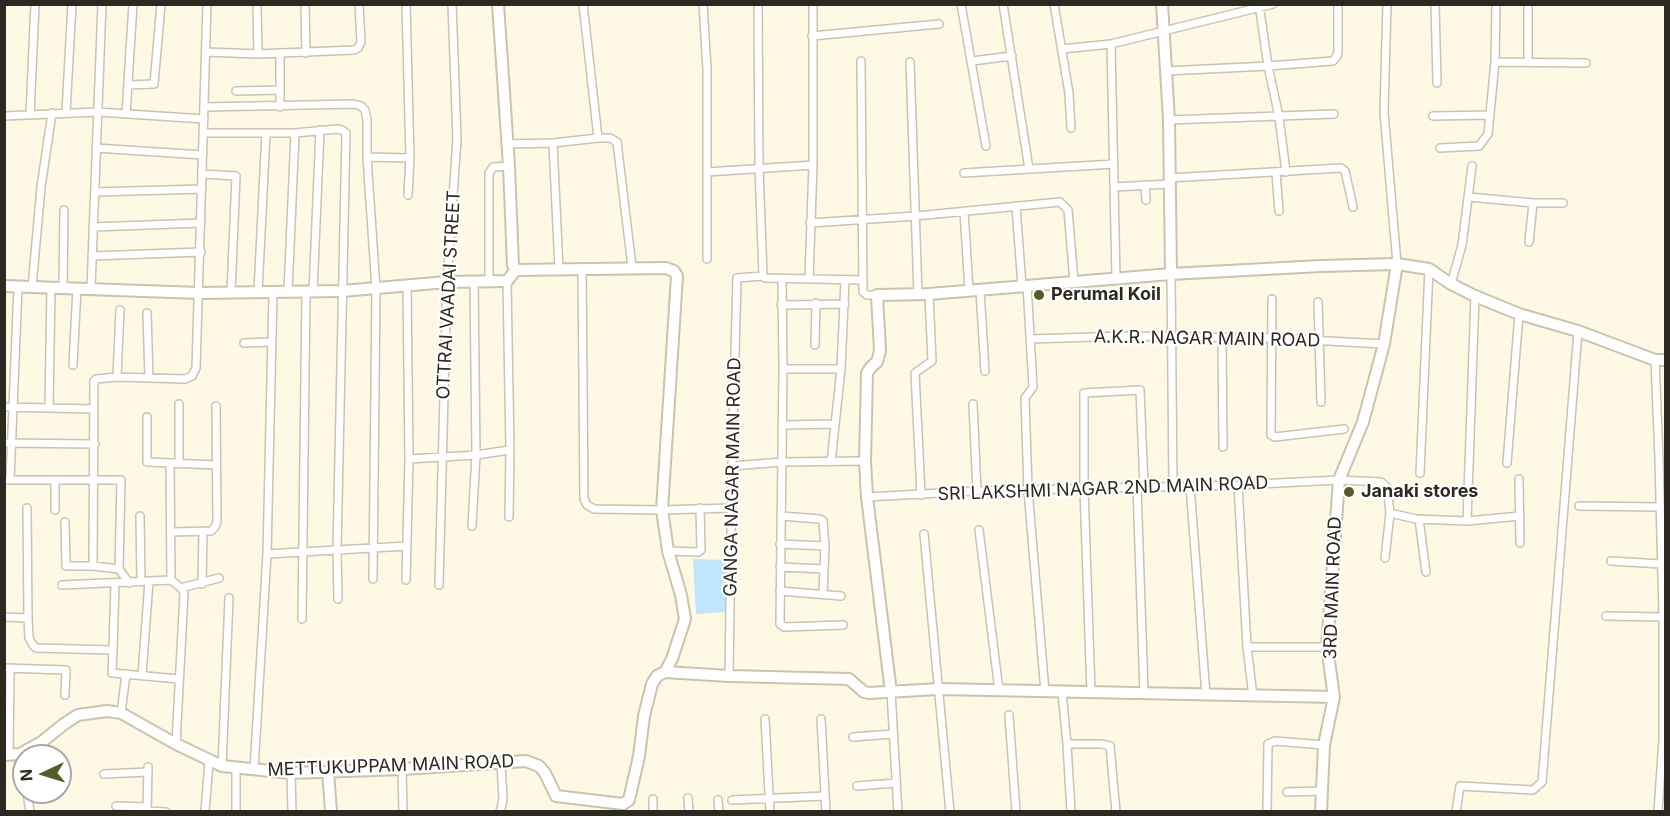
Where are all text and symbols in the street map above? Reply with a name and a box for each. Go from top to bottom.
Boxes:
street label: OTTRAI VAADAI STREET [433,190,465,400]
place label: Perumal Koil [1051,284,1161,306]
marker: Perumal Koil [1032,288,1046,302]
street label: A.K.R. NAGAR MAIN ROAD [1094,326,1320,352]
street label: GANGA NAGAR MAIN ROAD [720,357,746,597]
street label: SRI LAKSHMI NAGAR 2ND MAIN ROAD [937,472,1269,506]
place label: Janaki stores [1361,481,1478,503]
marker: Janaki stores [1342,485,1356,499]
street label: 3RD MAIN ROAD [1320,516,1346,660]
north arrow [12,744,72,804]
street label: METTUKUPPAM MAIN ROAD [267,751,515,781]
text: N [16,768,36,782]

